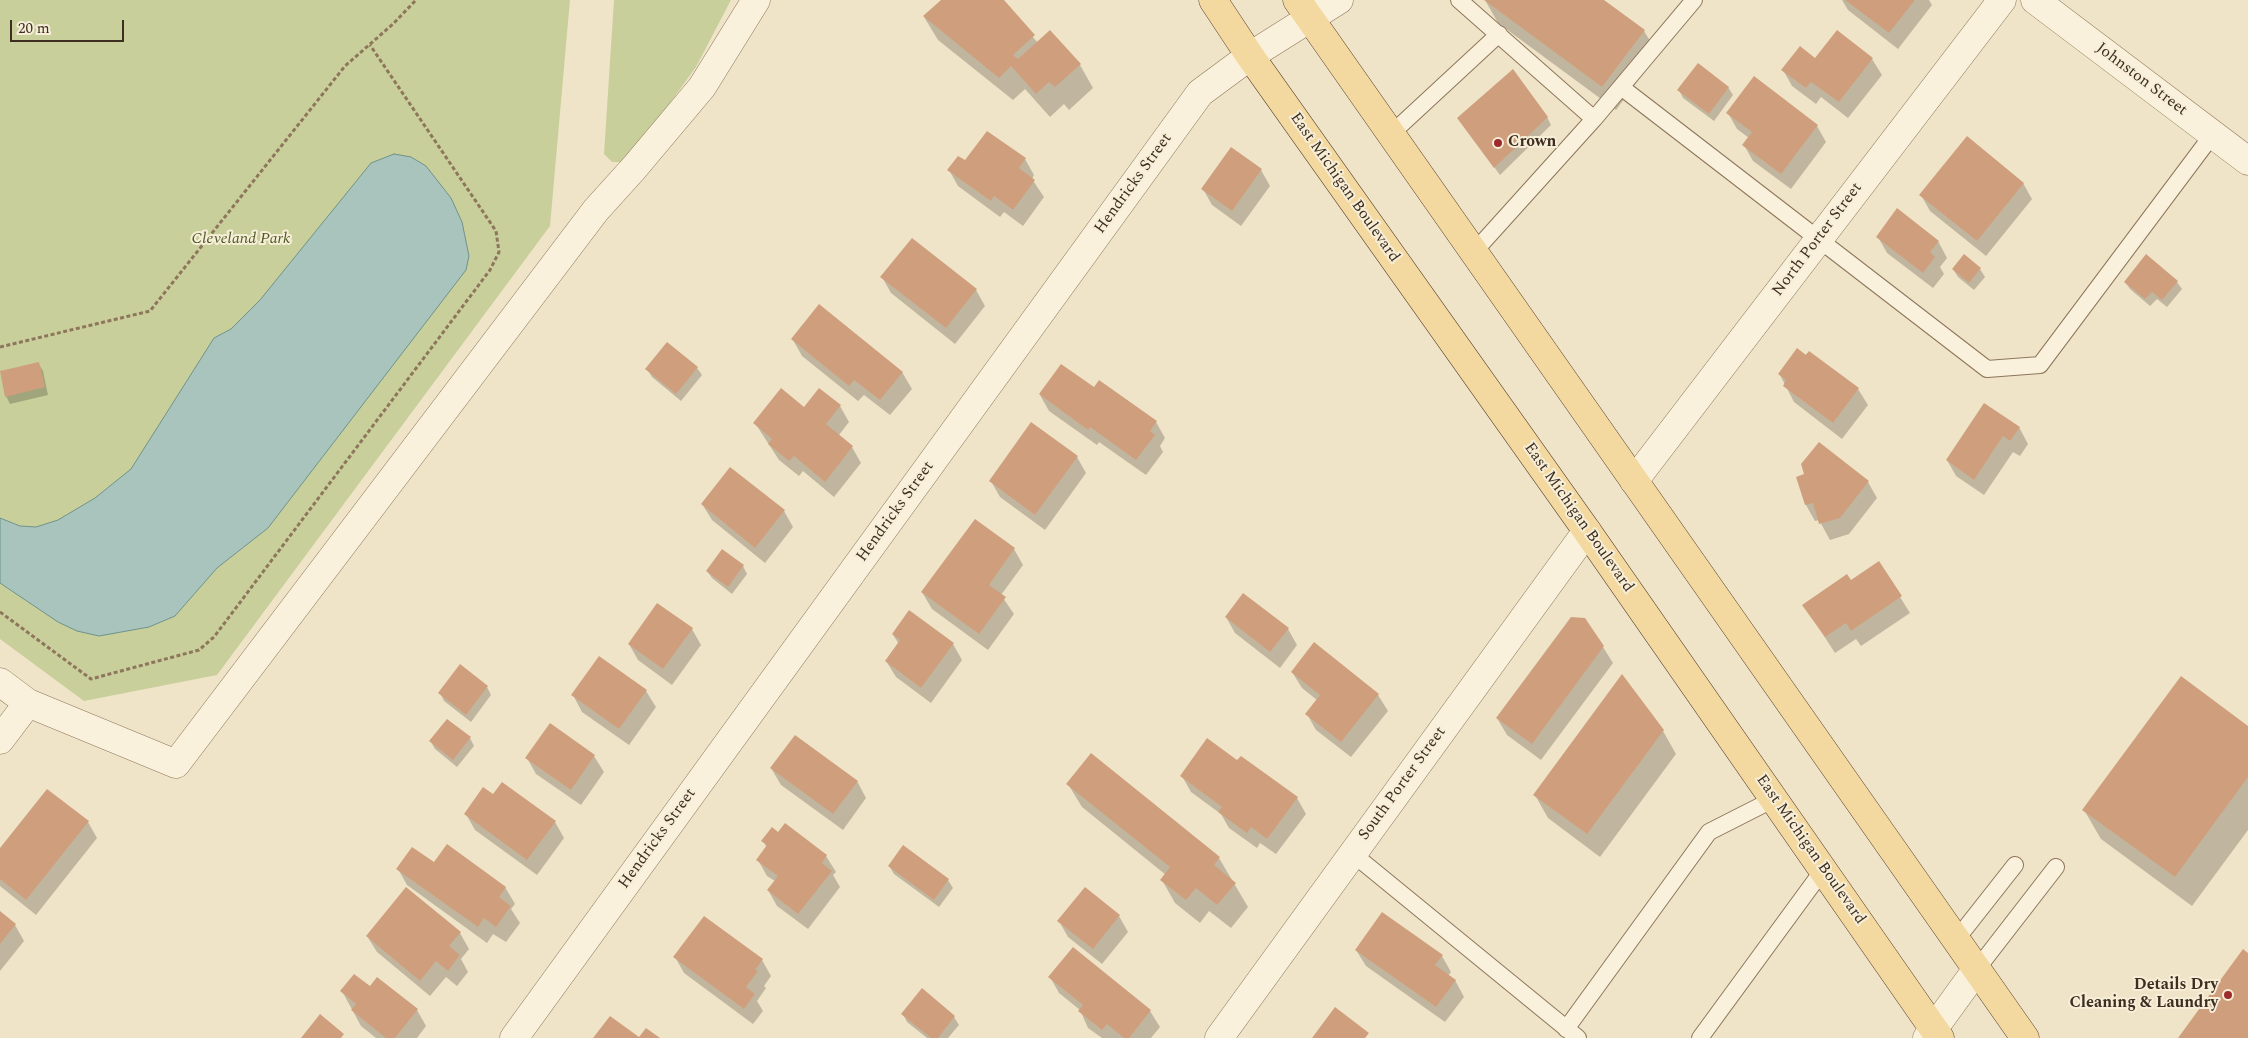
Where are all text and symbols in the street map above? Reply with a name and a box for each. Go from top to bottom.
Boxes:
scale bar [12,10,126,42]
text: 20 m [18,17,50,40]
street label: Johnston Street [2091,39,2191,121]
street label: East Michigan Boulevard [1285,110,1403,266]
street label: Hendricks Street [1091,130,1177,238]
place label: Crown [1508,133,1556,153]
marker: Crown [1492,137,1504,149]
street label: North Porter Street [1769,179,1867,301]
park label: Cleveland Park [191,230,291,250]
street label: East Michigan Boulevard [1519,440,1637,596]
street label: Hendricks Street [853,458,939,566]
street label: South Porter Street [1355,723,1451,845]
street label: East Michigan Boulevard [1751,772,1869,928]
street label: Hendricks Street [615,785,701,893]
place label: Details Dry Cleaning & Laundry [2069,976,2218,1014]
marker: Details Dry Cleaning & Laundry [2222,989,2234,1001]

